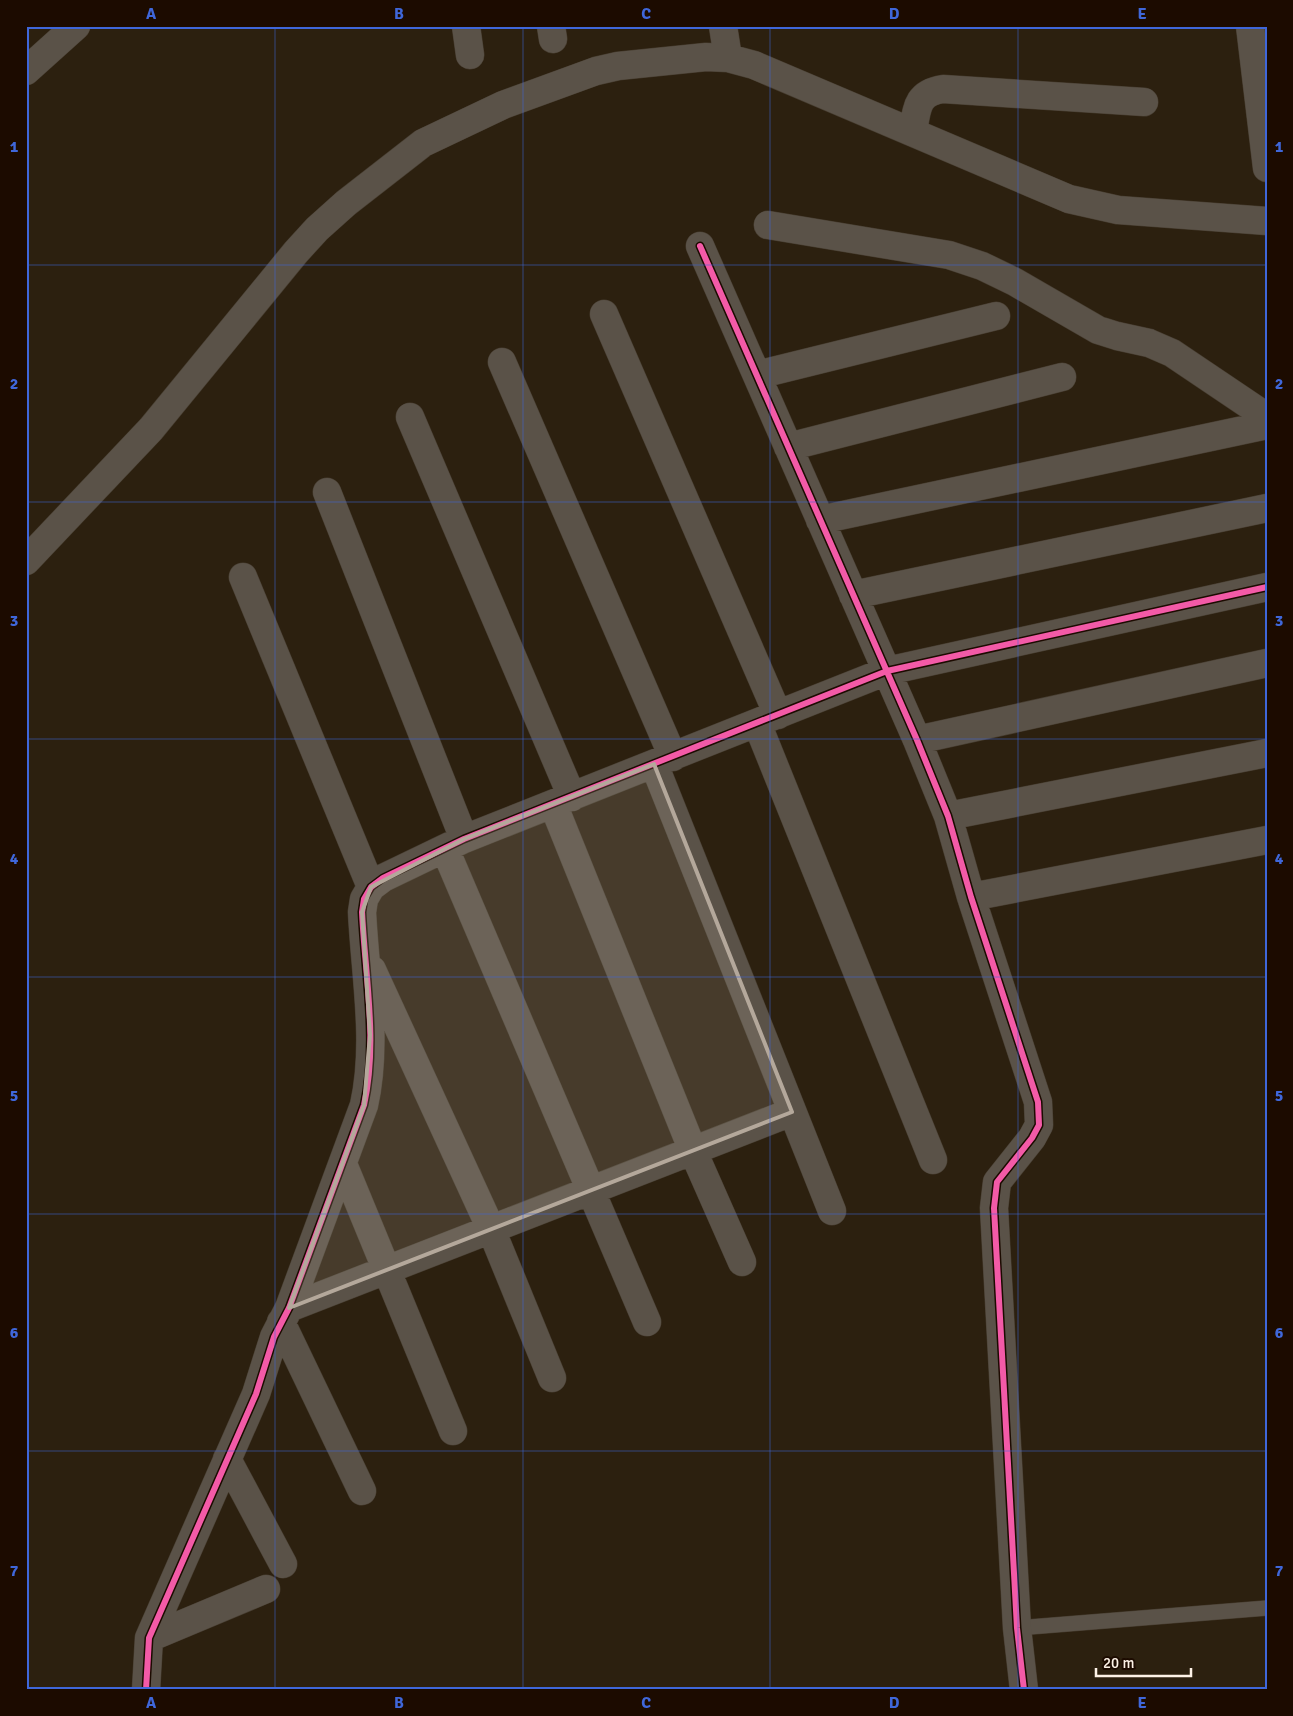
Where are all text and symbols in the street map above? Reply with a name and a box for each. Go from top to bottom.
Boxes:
text: A [146,4,157,24]
text: B [394,4,404,24]
text: C [641,4,651,24]
text: D [889,4,900,24]
text: E [1137,4,1147,24]
text: 1 [10,137,19,157]
text: 1 [1275,137,1284,157]
text: 2 [10,374,18,394]
text: 2 [1275,374,1283,394]
text: 3 [10,611,18,631]
text: 3 [1275,611,1283,631]
text: 4 [10,849,19,869]
text: 4 [1275,849,1284,869]
text: 5 [10,1086,18,1106]
text: 5 [1275,1086,1283,1106]
text: 6 [10,1323,19,1343]
text: 6 [1275,1323,1284,1343]
text: 7 [10,1561,19,1581]
text: 7 [1275,1561,1284,1581]
scale bar [1096,1646,1190,1678]
text: 20 m [1103,1654,1134,1672]
text: A [146,1693,157,1713]
text: B [394,1693,404,1713]
text: C [641,1693,651,1713]
text: D [889,1693,900,1713]
text: E [1137,1693,1147,1713]

